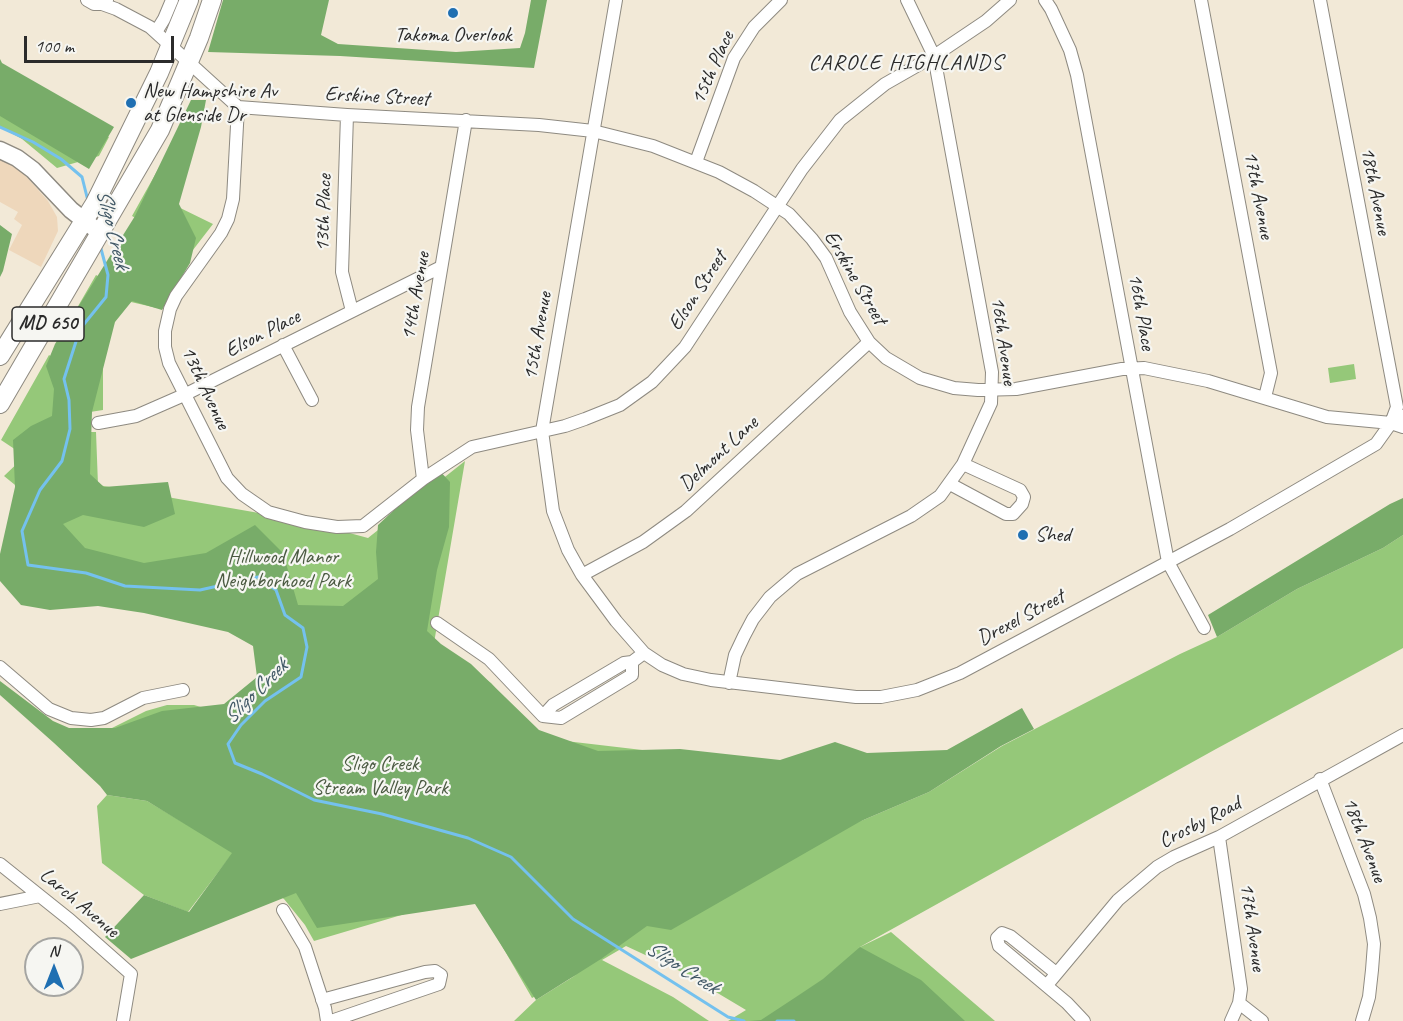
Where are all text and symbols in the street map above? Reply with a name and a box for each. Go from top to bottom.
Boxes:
marker: Takoma Overlook [446,6,460,20]
place label: Takoma Overlook [395,22,511,48]
scale bar [27,24,177,62]
street label: 15th Place [686,28,740,108]
text: 100 m [35,35,74,57]
district label: CAROLE HIGHLANDS [810,50,1002,76]
place label: New Hampshire Av at Glenside Dr [143,78,277,128]
street label: Erskine Street [324,82,430,112]
marker: New Hampshire Av at Glenside Dr [124,96,138,110]
street label: 18th Avenue [1354,145,1396,237]
street label: 17th Avenue [1237,149,1279,241]
street label: 13th Place [310,174,338,252]
water label: Sligo Creek [89,187,135,271]
street label: Erskine Street [818,226,892,330]
street label: Elson Street [663,247,733,335]
street label: 14th Avenue [396,250,436,342]
street label: 16th Place [1122,272,1160,352]
street label: 15th Avenue [518,290,558,382]
street label: 16th Avenue [984,295,1022,387]
street label: Elson Place [221,304,305,364]
road number: MD 650 [12,307,84,341]
street label: 13th Avenue [175,342,235,434]
street label: Delmont Lane [674,411,764,497]
place label: Shed [1035,522,1070,548]
marker: Shed [1016,528,1030,542]
park label: Hillwood Manor Neighborhood Park [215,544,351,594]
street label: Drexel Street [973,585,1069,651]
water label: Sligo Creek [218,654,294,730]
park label: Sligo Creek Stream Valley Park [312,751,448,801]
street label: Crosby Road [1155,792,1245,854]
street label: 18th Avenue [1336,794,1392,886]
street label: Larch Avenue [34,863,124,943]
street label: 17th Avenue [1233,881,1271,973]
water label: Sligo Creek [641,935,723,1001]
north arrow [24,937,84,997]
text: N [49,941,59,961]

